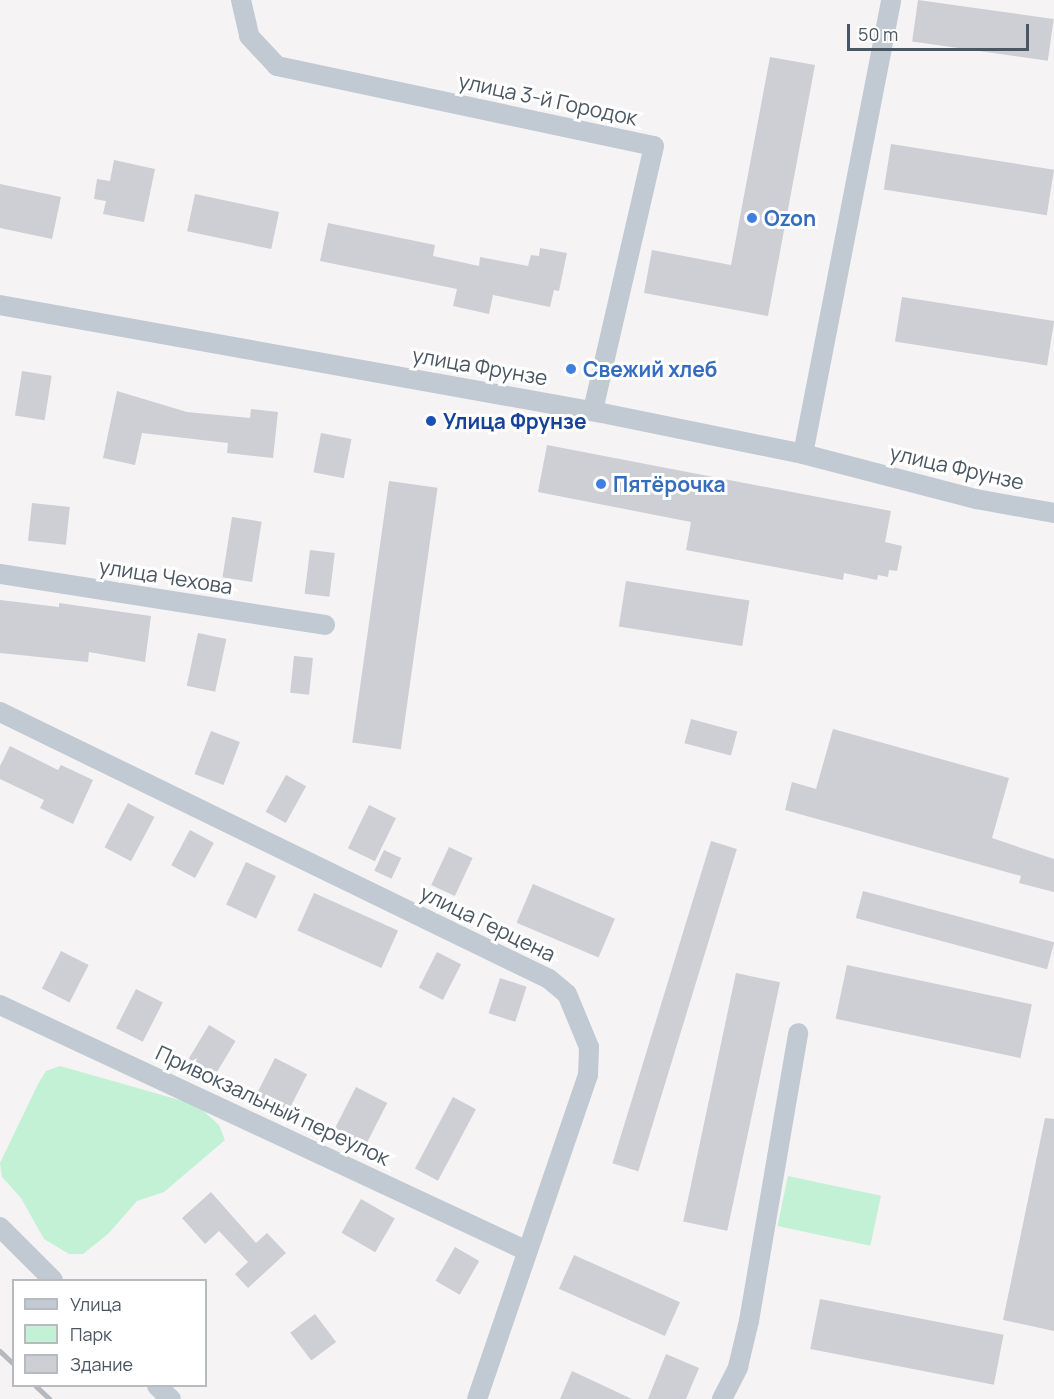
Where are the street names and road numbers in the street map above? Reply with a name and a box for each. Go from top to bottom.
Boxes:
street label: улица 3-й Городок [456,68,640,130]
street label: улица Фрунзе [410,342,550,390]
street label: улица Фрунзе [887,439,1027,495]
street label: улица Чехова [97,553,235,599]
street label: улица Герцена [416,879,560,967]
street label: Привокзальный переулок [152,1040,394,1170]

